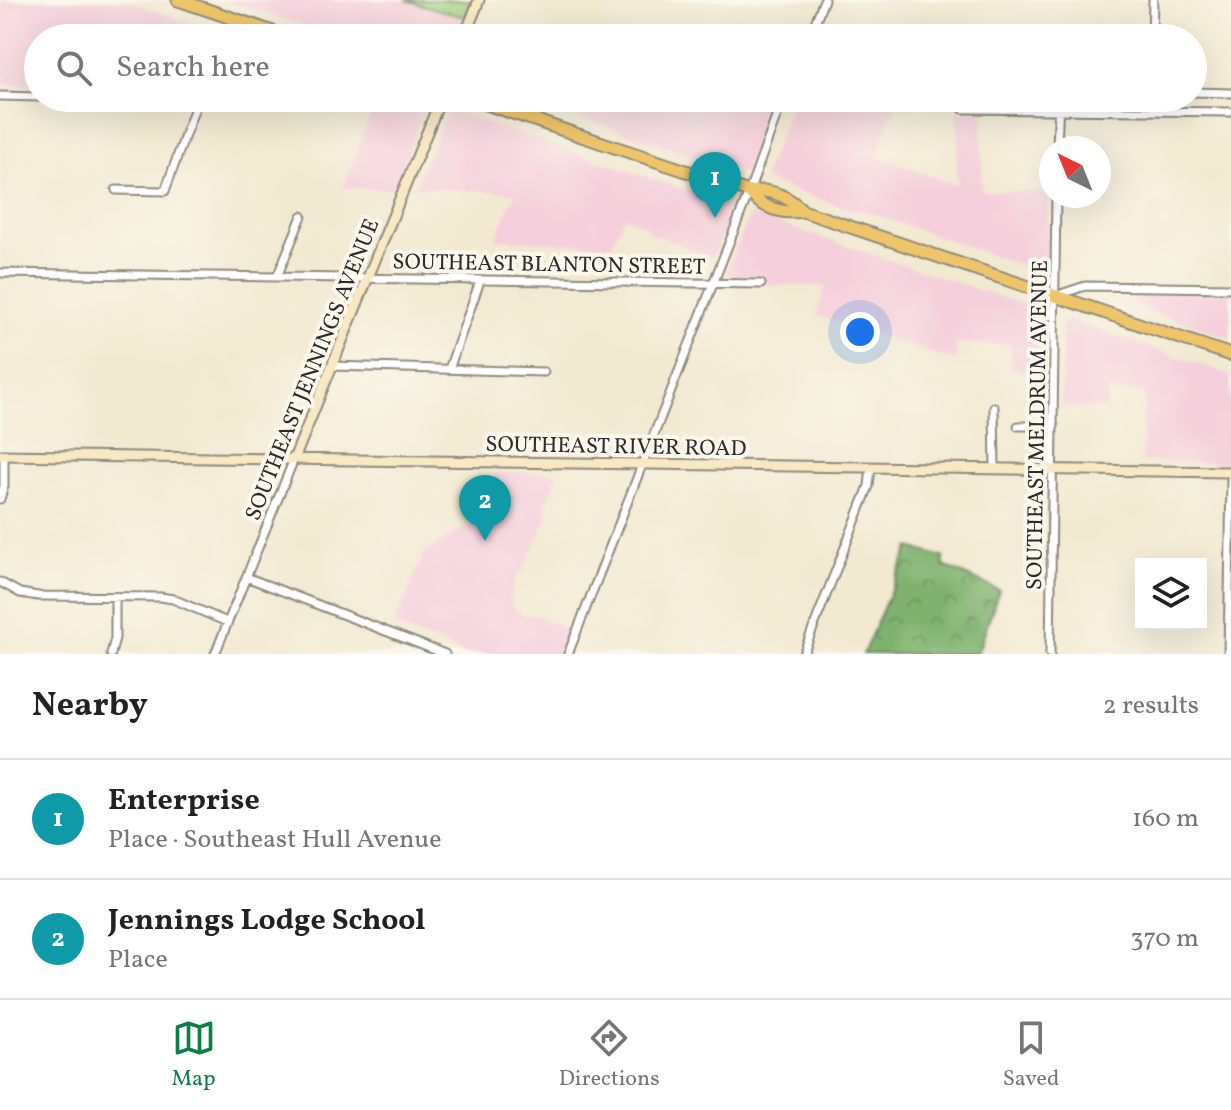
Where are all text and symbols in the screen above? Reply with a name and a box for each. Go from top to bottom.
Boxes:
search box [24,24,1207,112]
icon: search [52,46,96,90]
text: Search here [116,47,270,89]
north arrow [1039,136,1111,208]
pin: 1 [689,152,741,218]
street label: SOUTHEAST JENNINGS AVENUE [238,214,388,526]
street label: SOUTHEAST BLANTON STREET [392,247,706,284]
street label: SOUTHEAST MELDRUM AVENUE [1020,260,1057,590]
your location [840,312,880,352]
street label: SOUTHEAST RIVER ROAD [485,430,747,465]
pin: 2 [459,475,511,541]
map controls [1135,558,1207,630]
button: layers [1135,558,1207,630]
text: Nearby [32,683,148,730]
text: 2 results [1103,688,1199,724]
text: Enterprise [108,780,260,822]
text: 1 [53,801,63,837]
text: 160 m [1132,801,1199,837]
text: Place · Southeast Hull Avenue [108,822,442,858]
text: Jennings Lodge School [108,900,426,942]
text: 2 [51,921,65,957]
text: 370 m [1130,921,1199,957]
text: Place [108,942,168,978]
tab: Map [172,1016,216,1095]
tab: Directions [559,1016,660,1095]
tab: Saved [1003,1016,1059,1095]

